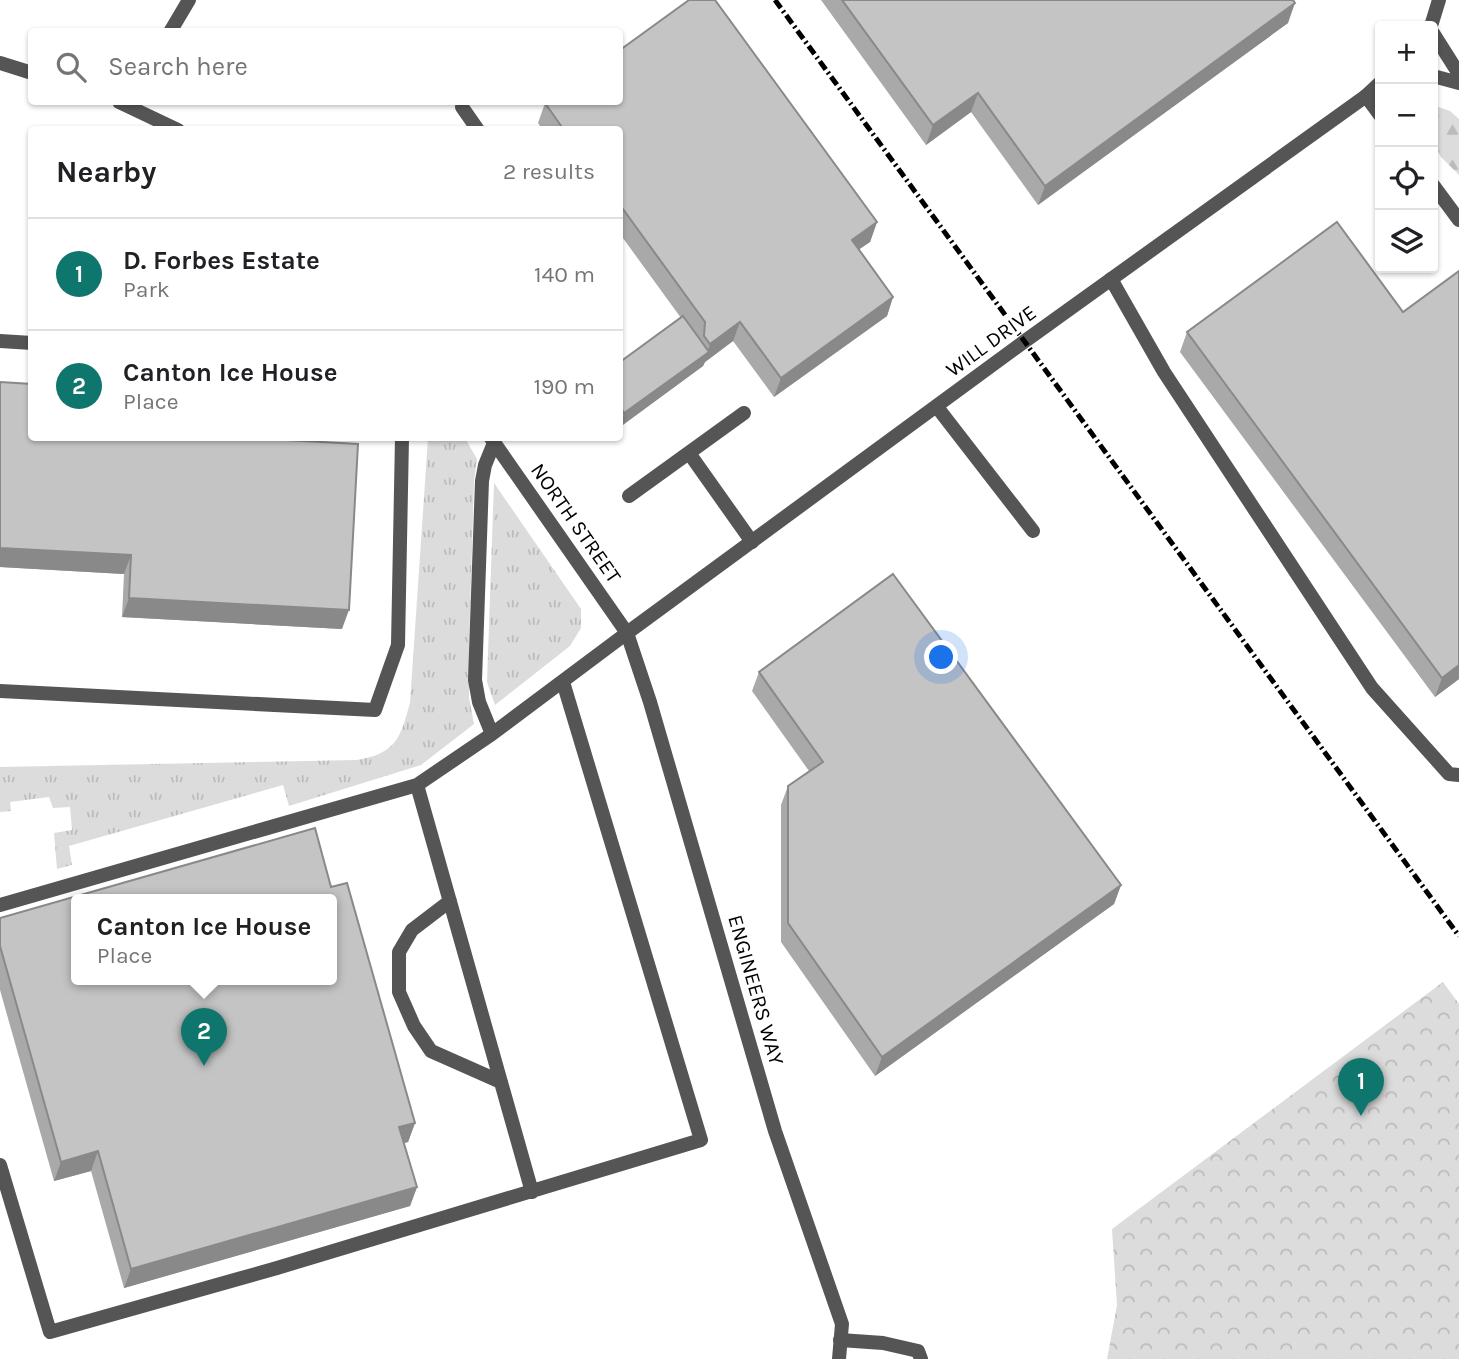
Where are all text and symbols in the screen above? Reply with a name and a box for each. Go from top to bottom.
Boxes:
map controls [1375,21,1438,273]
button: + [1375,21,1438,84]
search box [28,28,623,105]
icon: search [52,48,90,86]
text: Search here [108,51,248,82]
button: − [1375,84,1438,147]
button: locate [1375,147,1438,210]
text: Nearby [56,154,156,190]
text: 2 results [503,158,595,185]
button: layers [1375,210,1438,273]
text: D. Forbes Estate [123,245,320,276]
text: 1 [75,261,83,288]
text: 140 m [534,261,595,288]
text: Park [123,276,170,303]
street label: WILL DRIVE [941,300,1041,382]
text: Canton Ice House [123,357,338,388]
text: 2 [72,373,86,400]
text: 190 m [533,373,595,400]
text: Place [123,388,179,415]
street label: NORTH STREET [526,459,626,588]
your location [924,640,958,674]
popup [71,894,337,985]
text: Canton Ice House [97,911,311,942]
street label: ENGINEERS WAY [723,912,789,1068]
text: Place [97,942,152,969]
pin: 2 [181,1008,227,1066]
pin: 1 [1338,1058,1384,1116]

